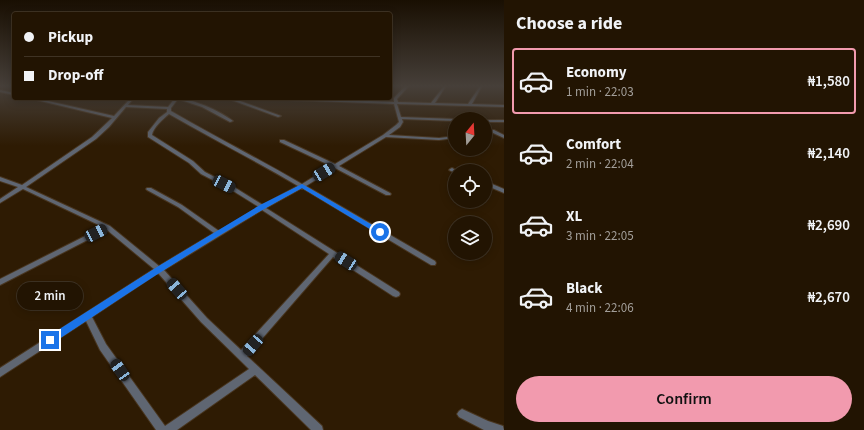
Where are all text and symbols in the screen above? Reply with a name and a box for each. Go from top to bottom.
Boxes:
text: Choose a ride [516,11,622,36]
text: Pickup [48,27,93,48]
text: Economy [566,62,627,83]
icon: car [518,63,554,99]
text: Drop-off [48,65,103,86]
text: ₦1,580 [807,71,850,92]
text: 1 min · 22:03 [566,83,634,101]
north arrow [448,112,492,156]
map controls [448,112,492,260]
text: Comfort [566,134,621,155]
icon: car [518,135,554,171]
text: ₦2,140 [807,143,850,164]
text: 2 min · 22:04 [566,155,634,173]
car [311,161,337,183]
button: locate [448,164,492,208]
car [211,173,237,195]
text: XL [566,206,582,227]
icon: car [518,207,554,243]
text: ₦2,690 [807,215,850,236]
button: layers [448,216,492,260]
car [83,222,109,244]
route start [371,223,389,241]
text: 3 min · 22:05 [566,227,634,245]
car [333,249,359,273]
car [165,276,189,302]
text: Black [566,278,603,299]
icon: car [518,279,554,315]
callout: 2 min [17,282,83,310]
text: 2 min [35,287,65,305]
text: ₦2,670 [807,287,850,308]
text: 4 min · 22:06 [566,299,634,317]
route end [41,331,59,349]
car [241,332,265,358]
car [108,357,132,383]
button: Confirm [516,376,852,422]

